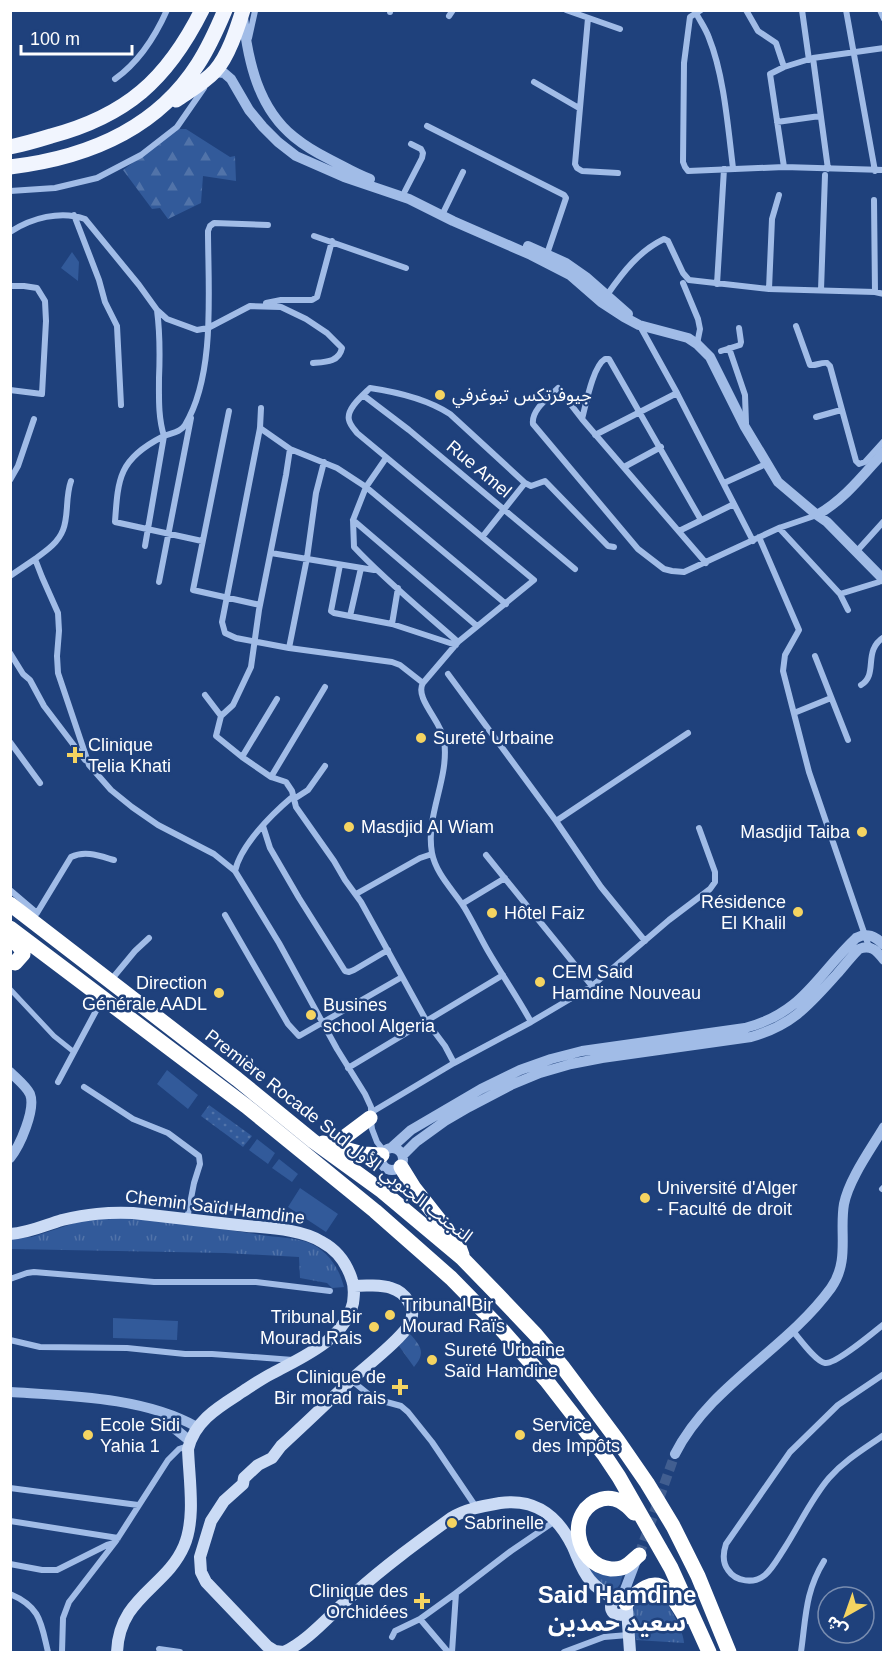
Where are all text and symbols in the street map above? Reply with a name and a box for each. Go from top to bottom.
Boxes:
scale bar [21,18,132,56]
text: 100 m [30,29,80,49]
place label: جيوفرتكس تبوغرفي [452,385,592,408]
marker: جيوفرتكس تبوغرفي [433,388,447,402]
street label: Rue Amel [443,436,515,502]
place label: Sureté Urbaine [433,728,554,748]
marker: Sureté Urbaine [414,731,428,745]
place label: Clinique Telia Khati [88,735,171,776]
marker: Clinique Telia Khati [66,746,84,764]
place label: Masdjid Al Wiam [361,817,494,837]
marker: Masdjid Al Wiam [342,820,356,834]
place label: Masdjid Taiba [740,822,851,842]
marker: Masdjid Taiba [855,825,869,839]
place label: Résidence El Khalil [701,892,786,933]
place label: Hôtel Faiz [504,903,585,923]
marker: Résidence El Khalil [791,905,805,919]
marker: Hôtel Faiz [485,906,499,920]
place label: CEM Said Hamdine Nouveau [552,962,701,1003]
place label: Direction Générale AADL [82,973,207,1014]
marker: CEM Said Hamdine Nouveau [533,975,547,989]
marker: Direction Générale AADL [212,986,226,1000]
place label: Busines school Algeria [323,995,436,1036]
marker: Busines school Algeria [304,1008,318,1022]
street label: Première Rocade Sud التجنب الجنوبي الأول [199,1025,477,1249]
place label: Université d'Alger - Faculté de droit [657,1178,798,1219]
street label: Chemin Saïd Hamdine [124,1186,306,1228]
marker: Université d'Alger - Faculté de droit [638,1191,652,1205]
place label: Tribunal Bir Mourad Raïs [402,1295,505,1336]
place label: Tribunal Bir Mourad Rais [260,1307,362,1348]
marker: Tribunal Bir Mourad Raïs [383,1308,397,1322]
marker: Tribunal Bir Mourad Rais [367,1320,381,1334]
place label: Sureté Urbaine Saïd Hamdine [444,1340,565,1381]
marker: Sureté Urbaine Saïd Hamdine [425,1353,439,1367]
place label: Clinique de Bir morad rais [274,1367,386,1408]
marker: Clinique de Bir morad rais [391,1378,409,1396]
place label: Ecole Sidi Yahia 1 [100,1415,180,1456]
place label: Service des Impôts [532,1415,620,1456]
marker: Ecole Sidi Yahia 1 [81,1428,95,1442]
marker: Service des Impôts [513,1428,527,1442]
place label: Sabrinelle [464,1513,544,1533]
marker: Sabrinelle [445,1516,459,1530]
place label: Clinique des Orchidées [309,1581,408,1622]
district label: Said Hamdine سعيد حمدين [538,1581,696,1637]
north arrow [816,1585,876,1645]
marker: Clinique des Orchidées [413,1592,431,1610]
text: ش [823,1612,851,1640]

